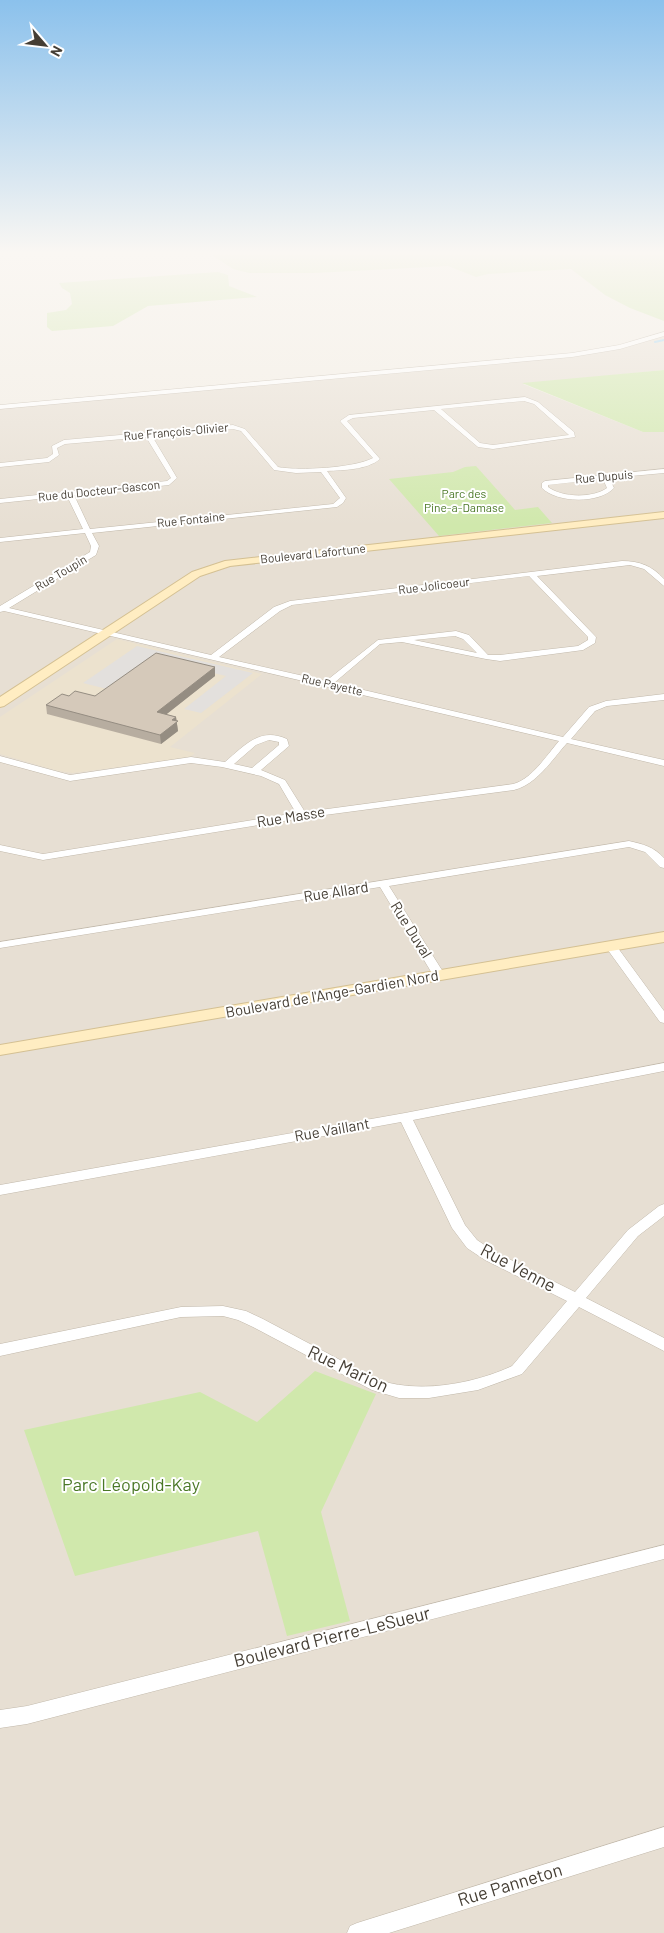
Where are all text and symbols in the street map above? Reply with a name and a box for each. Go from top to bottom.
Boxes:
north arrow [20,20,70,70]
text: N [47,43,67,59]
street label: Rue François-Olivier [123,419,230,443]
street label: Rue Dupuis [574,466,634,486]
street label: Rue du Docteur-Gascon [37,477,161,503]
park label: Parc des Pine-a-Damase [424,486,504,514]
street label: Rue Fontaine [156,508,226,530]
street label: Boulevard Lafortune [260,541,366,565]
street label: Rue Toupin [32,551,89,593]
street label: Rue Jolicoeur [397,574,471,596]
street label: Rue Payette [300,670,364,698]
street label: Rue Masse [255,802,326,830]
street label: Rue Allard [302,877,370,905]
street label: Rue Duval [387,898,436,961]
street label: Boulevard de l'Ange-Gardien Nord [224,965,440,1021]
street label: Rue Vaillant [293,1114,371,1144]
street label: Rue Venne [477,1238,560,1296]
street label: Rue Marion [305,1340,392,1396]
park label: Parc Léopold-Kay [62,1473,200,1495]
street label: Boulevard Pierre-LeSueur [231,1601,433,1671]
street label: Rue Panneton [455,1858,565,1910]

